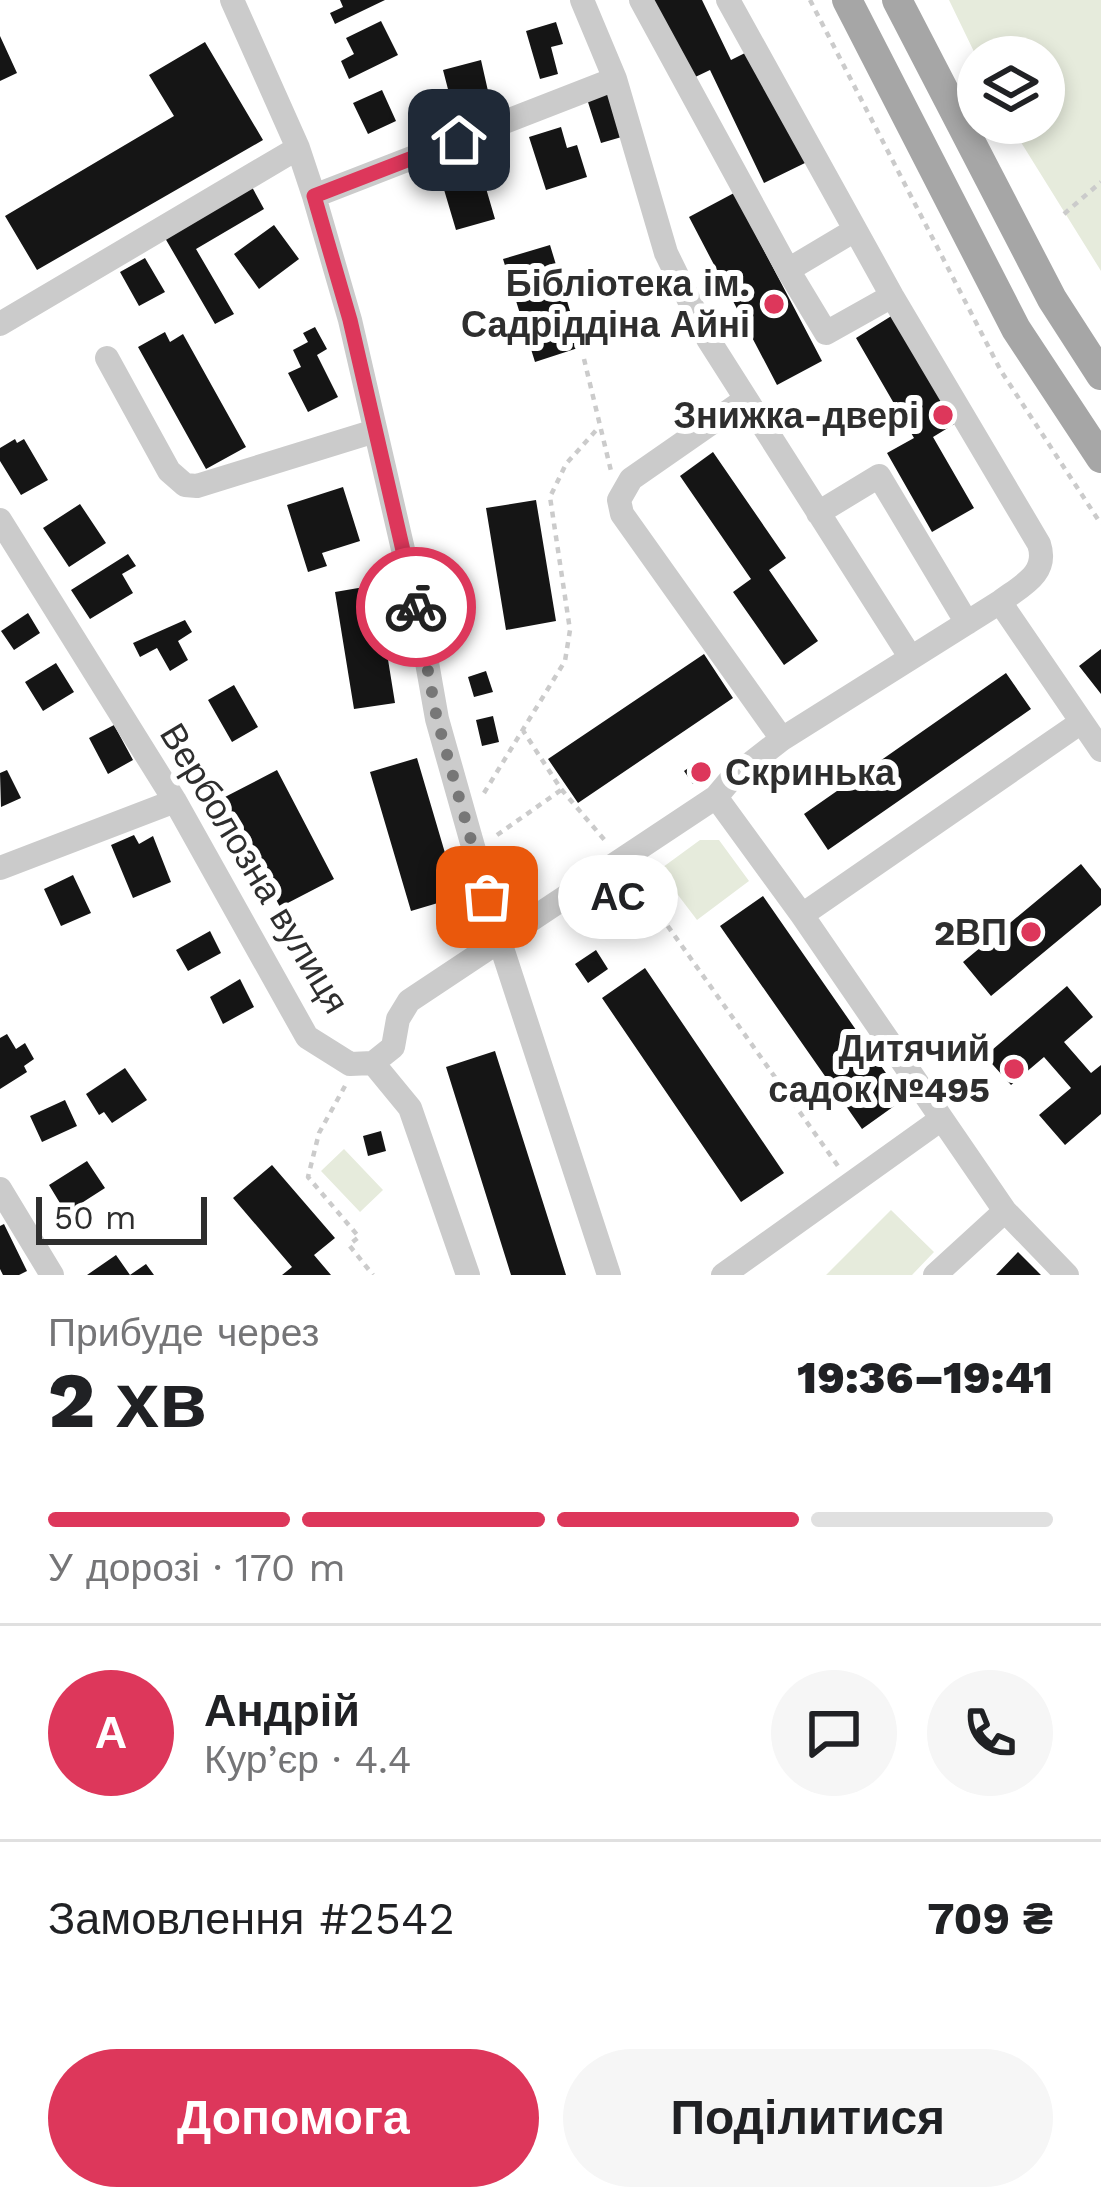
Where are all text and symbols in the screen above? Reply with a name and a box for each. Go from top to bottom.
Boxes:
map controls [957,36,1065,144]
button: layers [957,36,1065,144]
pin [408,89,510,191]
icon: home [426,107,492,173]
place label: Бібліотека ім. Садріддіна Айні [461,263,750,346]
marker: Бібліотека ім. Садріддіна Айні [761,291,787,317]
place label: Знижка-двері [673,395,919,437]
marker: Знижка-двері [930,402,956,428]
courier [356,547,476,667]
icon: bike [383,574,449,640]
street label: Верболозна вулиця [151,716,357,1021]
place label: Скринька [725,752,896,794]
marker: Скринька [688,759,714,785]
pin [436,846,538,948]
callout: АС [559,855,679,939]
icon: bag [454,864,520,930]
text: АС [590,874,646,919]
place label: 2ВП [934,912,1007,954]
marker: 2ВП [1018,919,1044,945]
place label: Дитячий садок №495 [768,1028,990,1111]
marker: Дитячий садок №495 [1001,1056,1027,1082]
scale bar [36,1191,207,1244]
text: 50 m [54,1198,136,1237]
text: Прибуде через [48,1310,319,1355]
text: 19:36–19:41 [797,1351,1053,1404]
text: 2 хв [48,1354,207,1446]
text: У дорозі · 170 m [48,1545,346,1590]
button: chat [771,1670,897,1796]
button: phone [927,1670,1053,1796]
text: Андрій [204,1684,360,1737]
text: А [95,1706,127,1759]
text: Кур’єр · 4.4 [204,1737,412,1782]
text: Замовлення #2542 [48,1892,455,1945]
text: 709 ₴ [927,1892,1053,1945]
button: Допомога [48,2049,539,2187]
button: Поділитися [563,2049,1053,2187]

